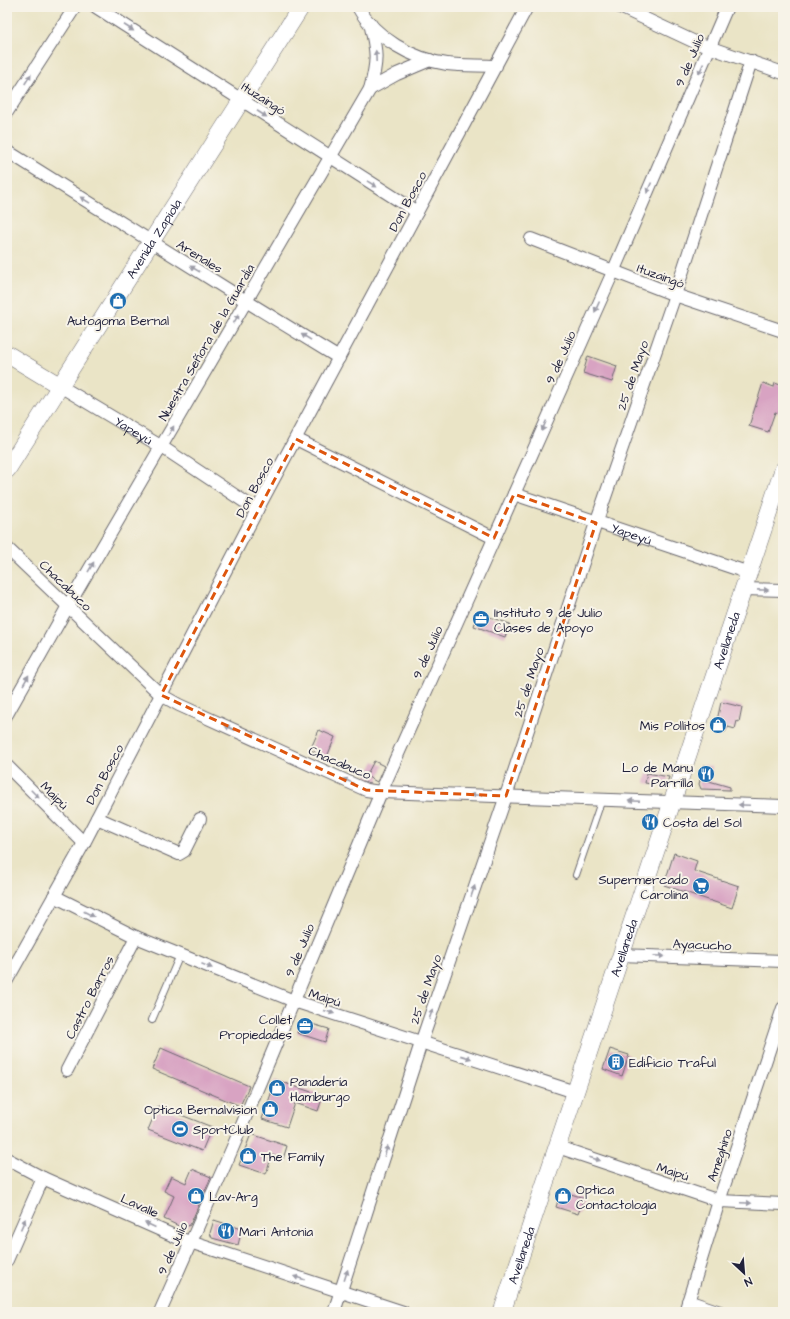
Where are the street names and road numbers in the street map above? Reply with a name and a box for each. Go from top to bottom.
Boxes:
street label: 9 de Julio [671,30,709,90]
street label: Ituzaingó [237,78,290,121]
street label: Don Bosco [384,167,432,235]
street label: Avenida Zapiola [122,195,186,282]
street label: Arenales [173,236,226,278]
street label: Ituzaingó [634,259,688,294]
street label: Nuestra Señora de la Guardia [155,261,259,424]
street label: 9 de Julio [541,327,581,387]
street label: 25 de Mayo [613,337,654,413]
street label: Yapeyú [111,413,156,450]
street label: Don Bosco [231,453,279,521]
street label: Yapeyú [609,519,654,550]
street label: Chacabuco [35,556,96,616]
street label: Avellaneda [709,609,745,672]
street label: 9 de Julio [408,622,448,682]
street label: 25 de Mayo [509,644,550,720]
street label: Don Bosco [81,740,129,808]
street label: Chacabuco [305,742,374,784]
street label: Maipú [36,778,73,814]
street label: Avellaneda [607,917,643,979]
street label: 9 de Julio [281,920,319,980]
street label: Ayacucho [672,935,732,956]
street label: 25 de Mayo [406,951,447,1027]
street label: Castro Barros [61,952,119,1042]
street label: Maipú [306,984,344,1012]
street label: Ameghino [703,1126,738,1184]
street label: Maipú [654,1158,692,1186]
street label: Lavalle [118,1190,162,1222]
street label: 9 de Julio [153,1218,193,1278]
street label: Avellaneda [504,1224,540,1287]

